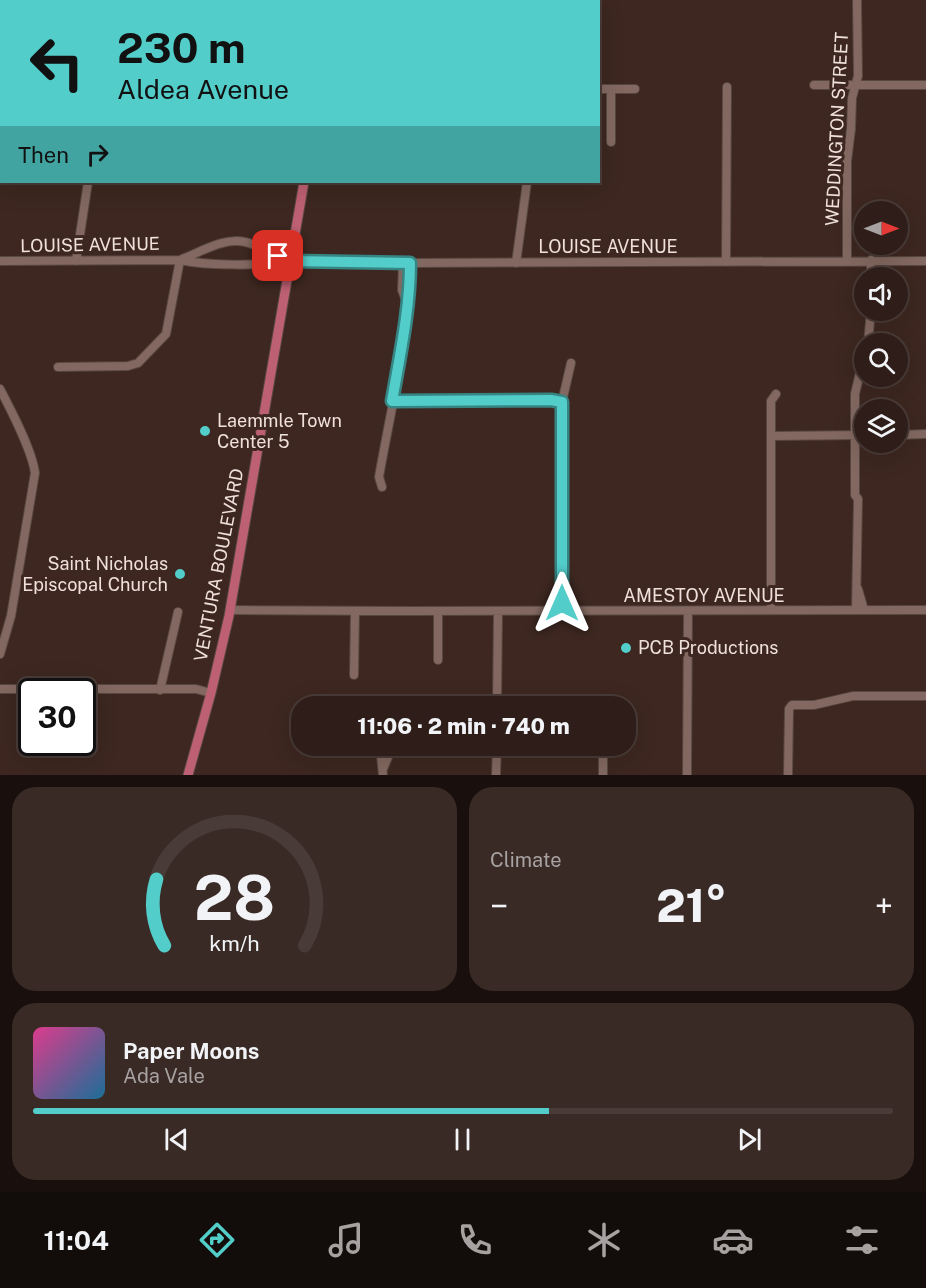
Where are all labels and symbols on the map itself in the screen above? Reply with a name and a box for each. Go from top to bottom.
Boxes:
street label: WEDDINGTON STREET [821,31,852,227]
north arrow [854,201,908,255]
pin [252,230,303,281]
street label: LOUISE AVENUE [20,233,160,256]
street label: LOUISE AVENUE [538,236,678,257]
place label: Laemmle Town Center 5 [217,410,342,452]
marker: Laemmle Town Center 5 [198,424,212,438]
street label: VENTURA BOULEVARD [189,467,248,663]
place label: Saint Nicholas Episcopal Church [22,553,168,595]
marker: Saint Nicholas Episcopal Church [173,567,187,581]
position arrow [530,571,594,635]
street label: AMESTOY AVENUE [623,585,785,606]
place label: PCB Productions [638,637,778,658]
marker: PCB Productions [619,641,633,655]
speed limit sign: 30 [18,678,96,756]

